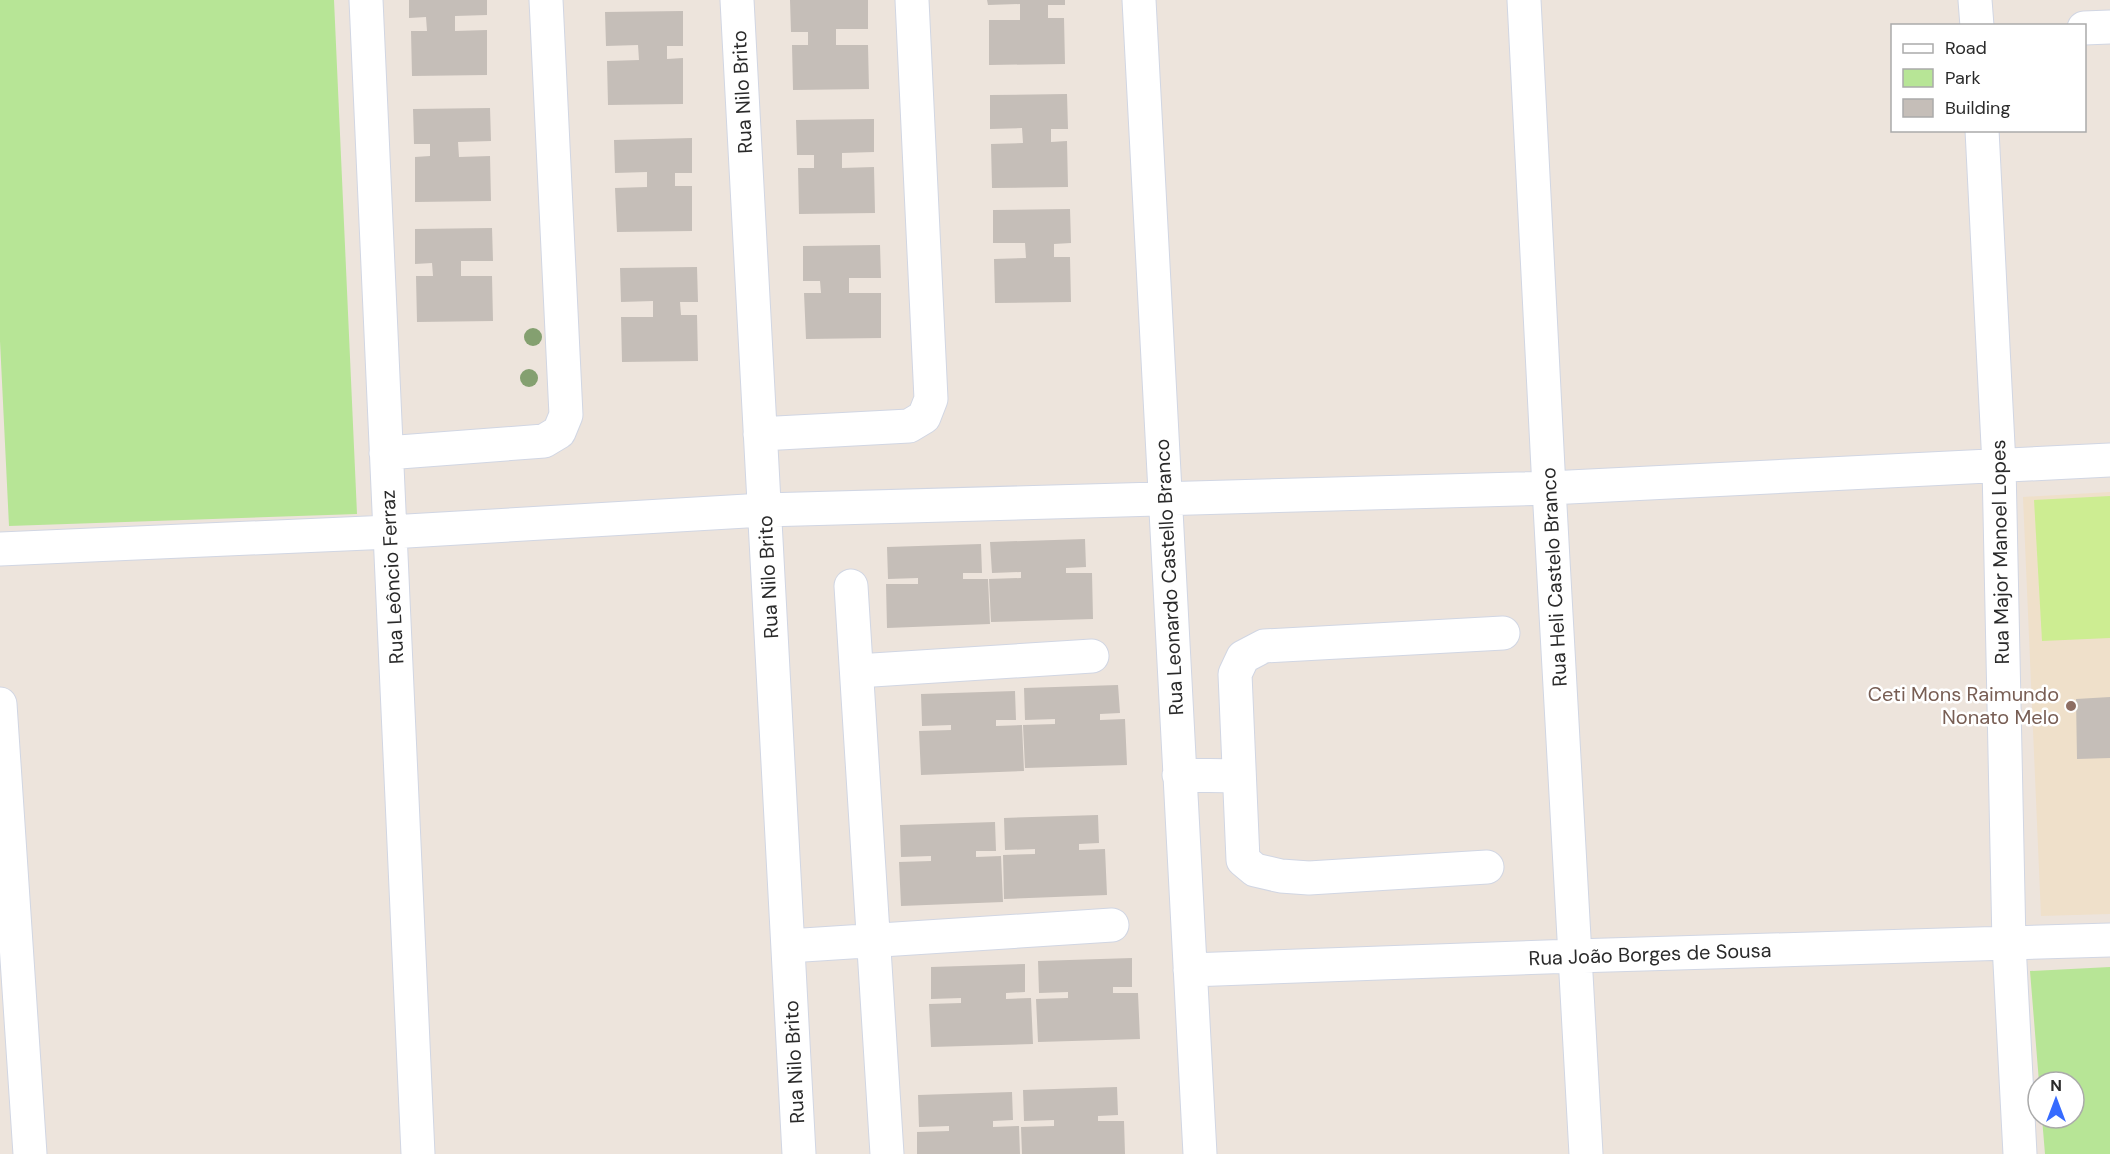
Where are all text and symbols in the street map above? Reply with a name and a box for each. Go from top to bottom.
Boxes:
legend [1891,24,2086,132]
street label: Rua Nilo Brito [726,30,758,154]
text: Road [1945,36,1987,60]
text: Park [1945,66,1981,90]
text: Building [1945,96,2010,120]
street label: Rua Leonardo Castello Branco [1149,438,1189,716]
street label: Rua Major Manoel Lopes [1985,439,2015,665]
street label: Rua Heli Castelo Branco [1535,467,1573,687]
street label: Rua Leôncio Ferraz [374,489,410,665]
street label: Rua Nilo Brito [752,515,784,639]
place label: Ceti Mons Raimundo Nonato Melo [1868,681,2059,730]
marker: Ceti Mons Raimundo Nonato Melo [2064,699,2078,713]
street label: Rua João Borges de Sousa [1528,937,1772,971]
street label: Rua Nilo Brito [778,1000,810,1124]
north arrow [2026,1070,2086,1130]
text: N [2050,1075,2062,1096]

